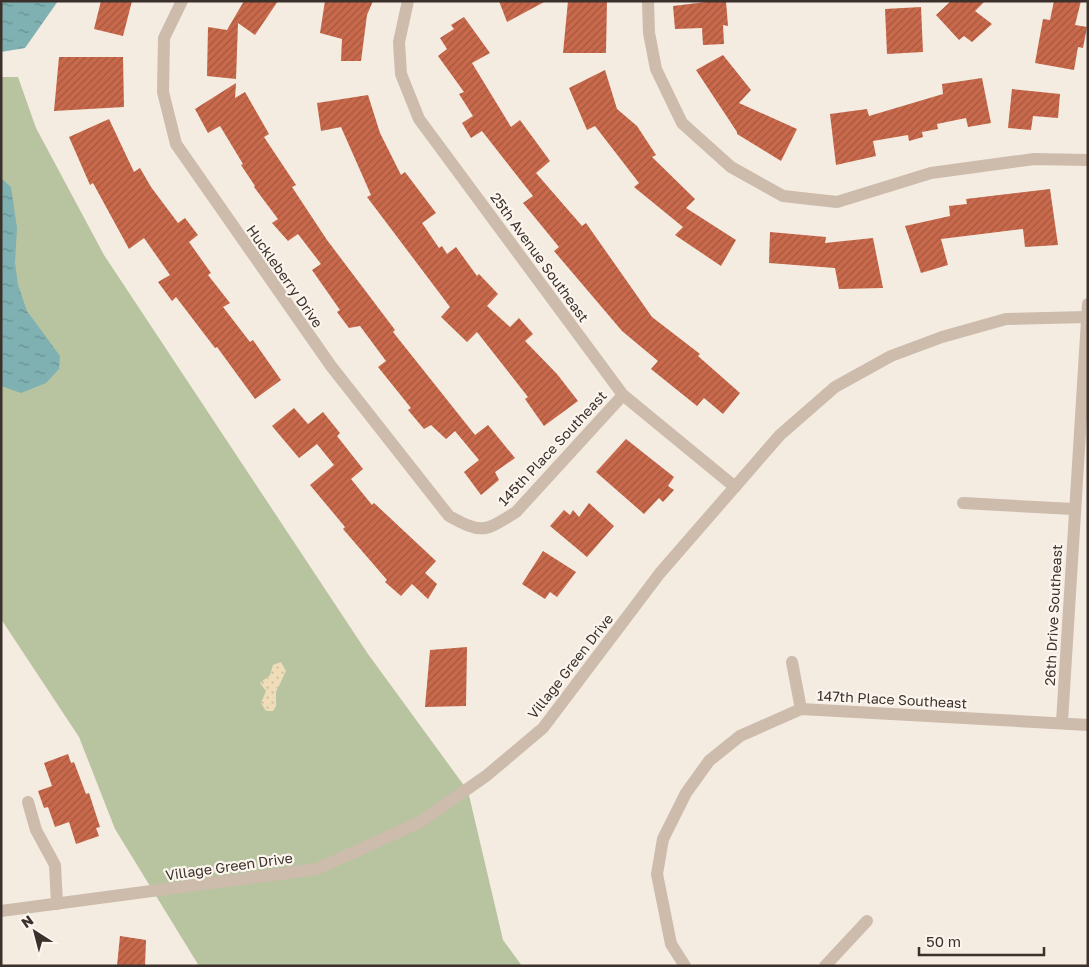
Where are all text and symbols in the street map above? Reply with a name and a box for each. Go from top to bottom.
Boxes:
street label: 25th Avenue Southeast [487,189,593,325]
street label: Huckleberry Drive [243,221,327,331]
street label: 145th Place Southeast [494,387,610,509]
street label: 26th Drive Southeast [1041,544,1065,686]
street label: Village Green Drive [524,610,616,722]
street label: 147th Place Southeast [816,687,968,711]
street label: Village Green Drive [164,849,294,883]
north arrow [10,907,60,957]
text: N [18,911,36,931]
scale bar [919,924,1044,956]
text: 50 m [926,932,961,950]

